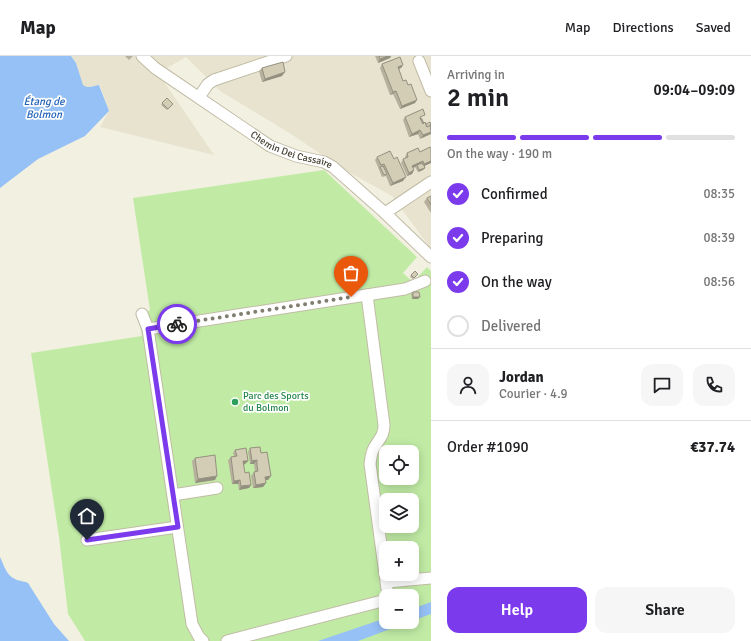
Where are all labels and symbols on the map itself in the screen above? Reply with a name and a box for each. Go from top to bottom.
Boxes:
water label: Étang de Bolmon [23,95,65,121]
street label: Chemin Dei Cassaire [248,128,334,171]
pin [334,256,368,297]
courier [157,304,197,344]
place label: Parc des Sports du Bolmon [243,390,309,414]
marker: Parc des Sports du Bolmon [230,397,240,407]
pin [70,499,104,540]

